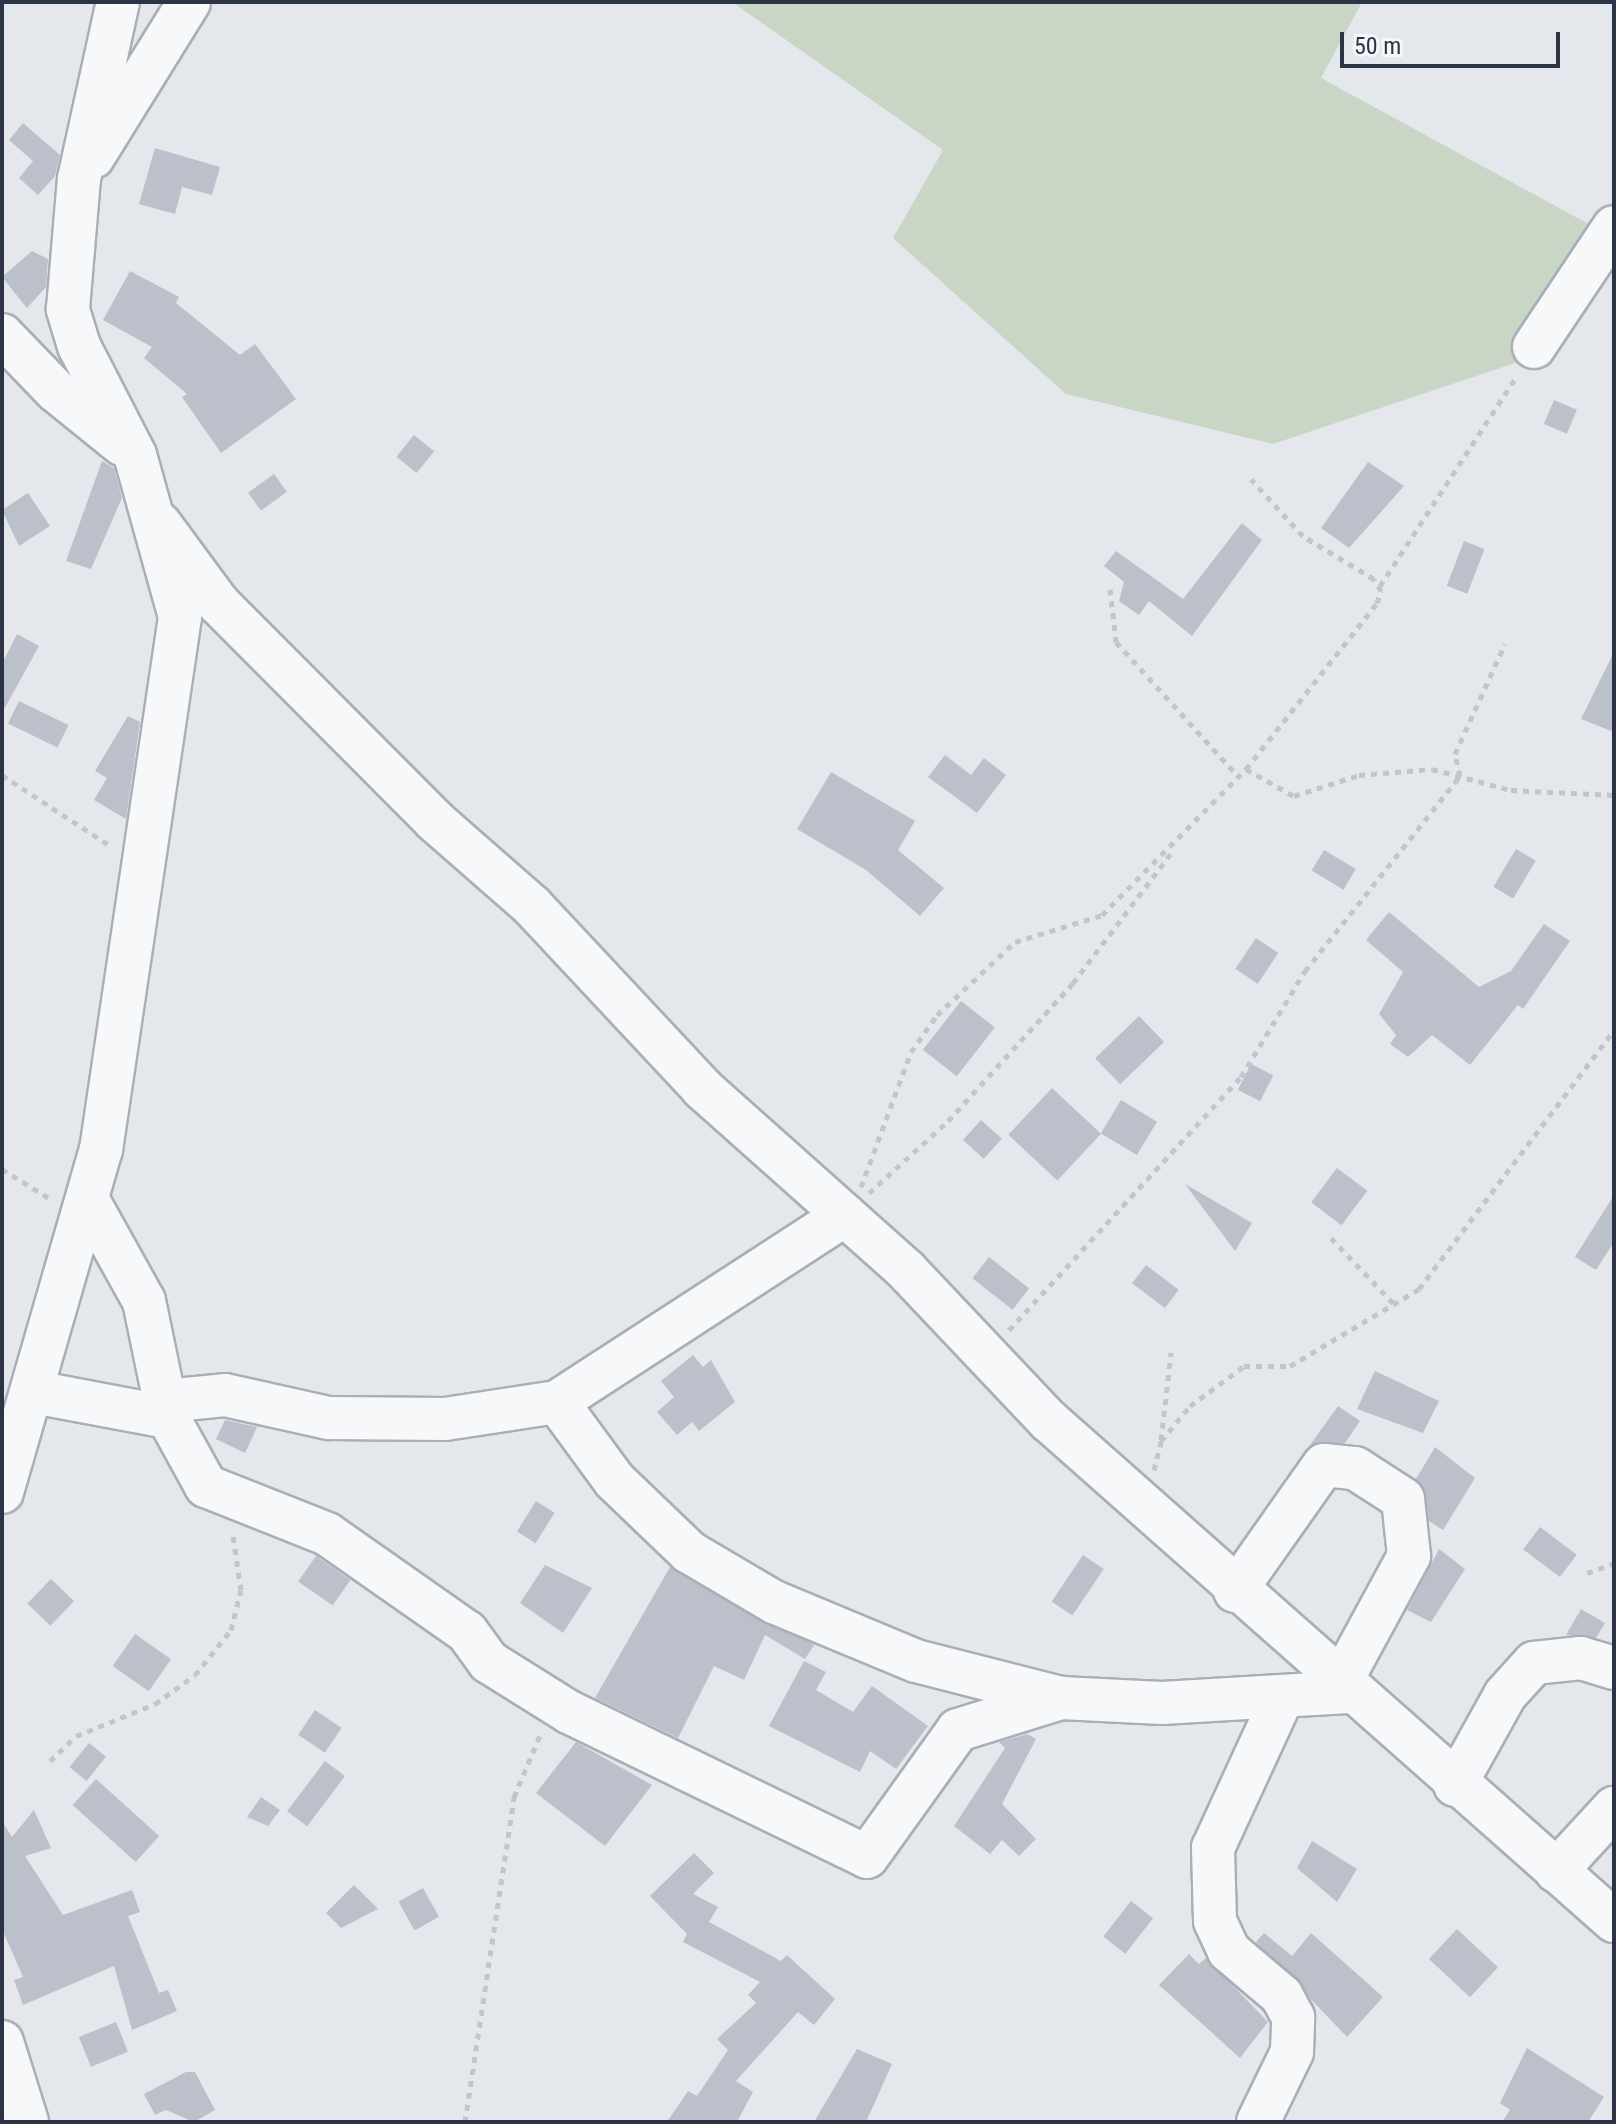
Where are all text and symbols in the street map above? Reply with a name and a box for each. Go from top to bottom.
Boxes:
scale bar [1344,16,1564,66]
text: 50 m [1354,32,1401,60]

